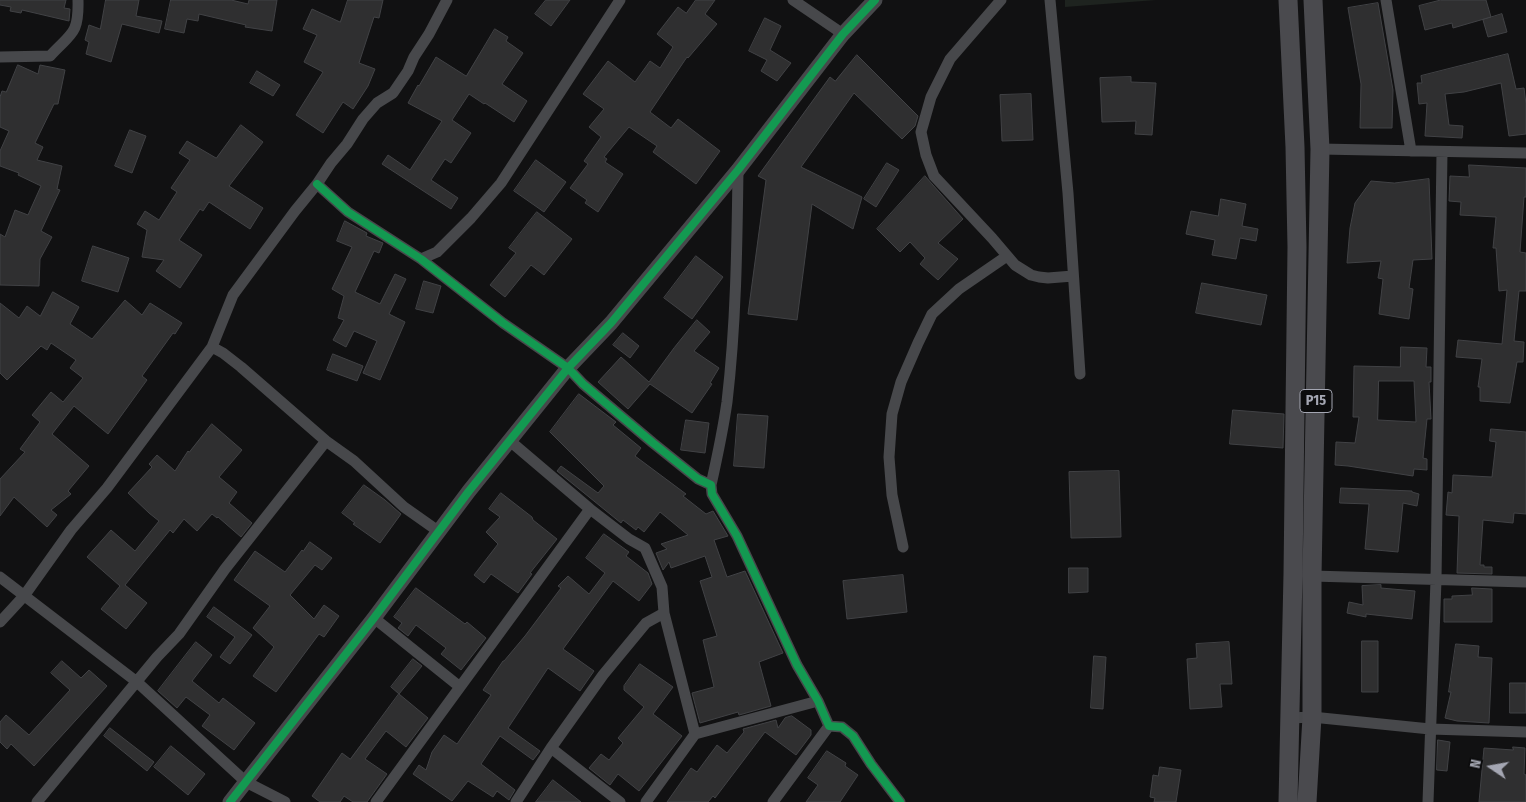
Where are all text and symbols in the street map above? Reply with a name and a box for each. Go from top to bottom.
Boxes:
road number: P15 [1300,390,1332,412]
north arrow [1466,742,1516,792]
text: N [1467,758,1485,770]

